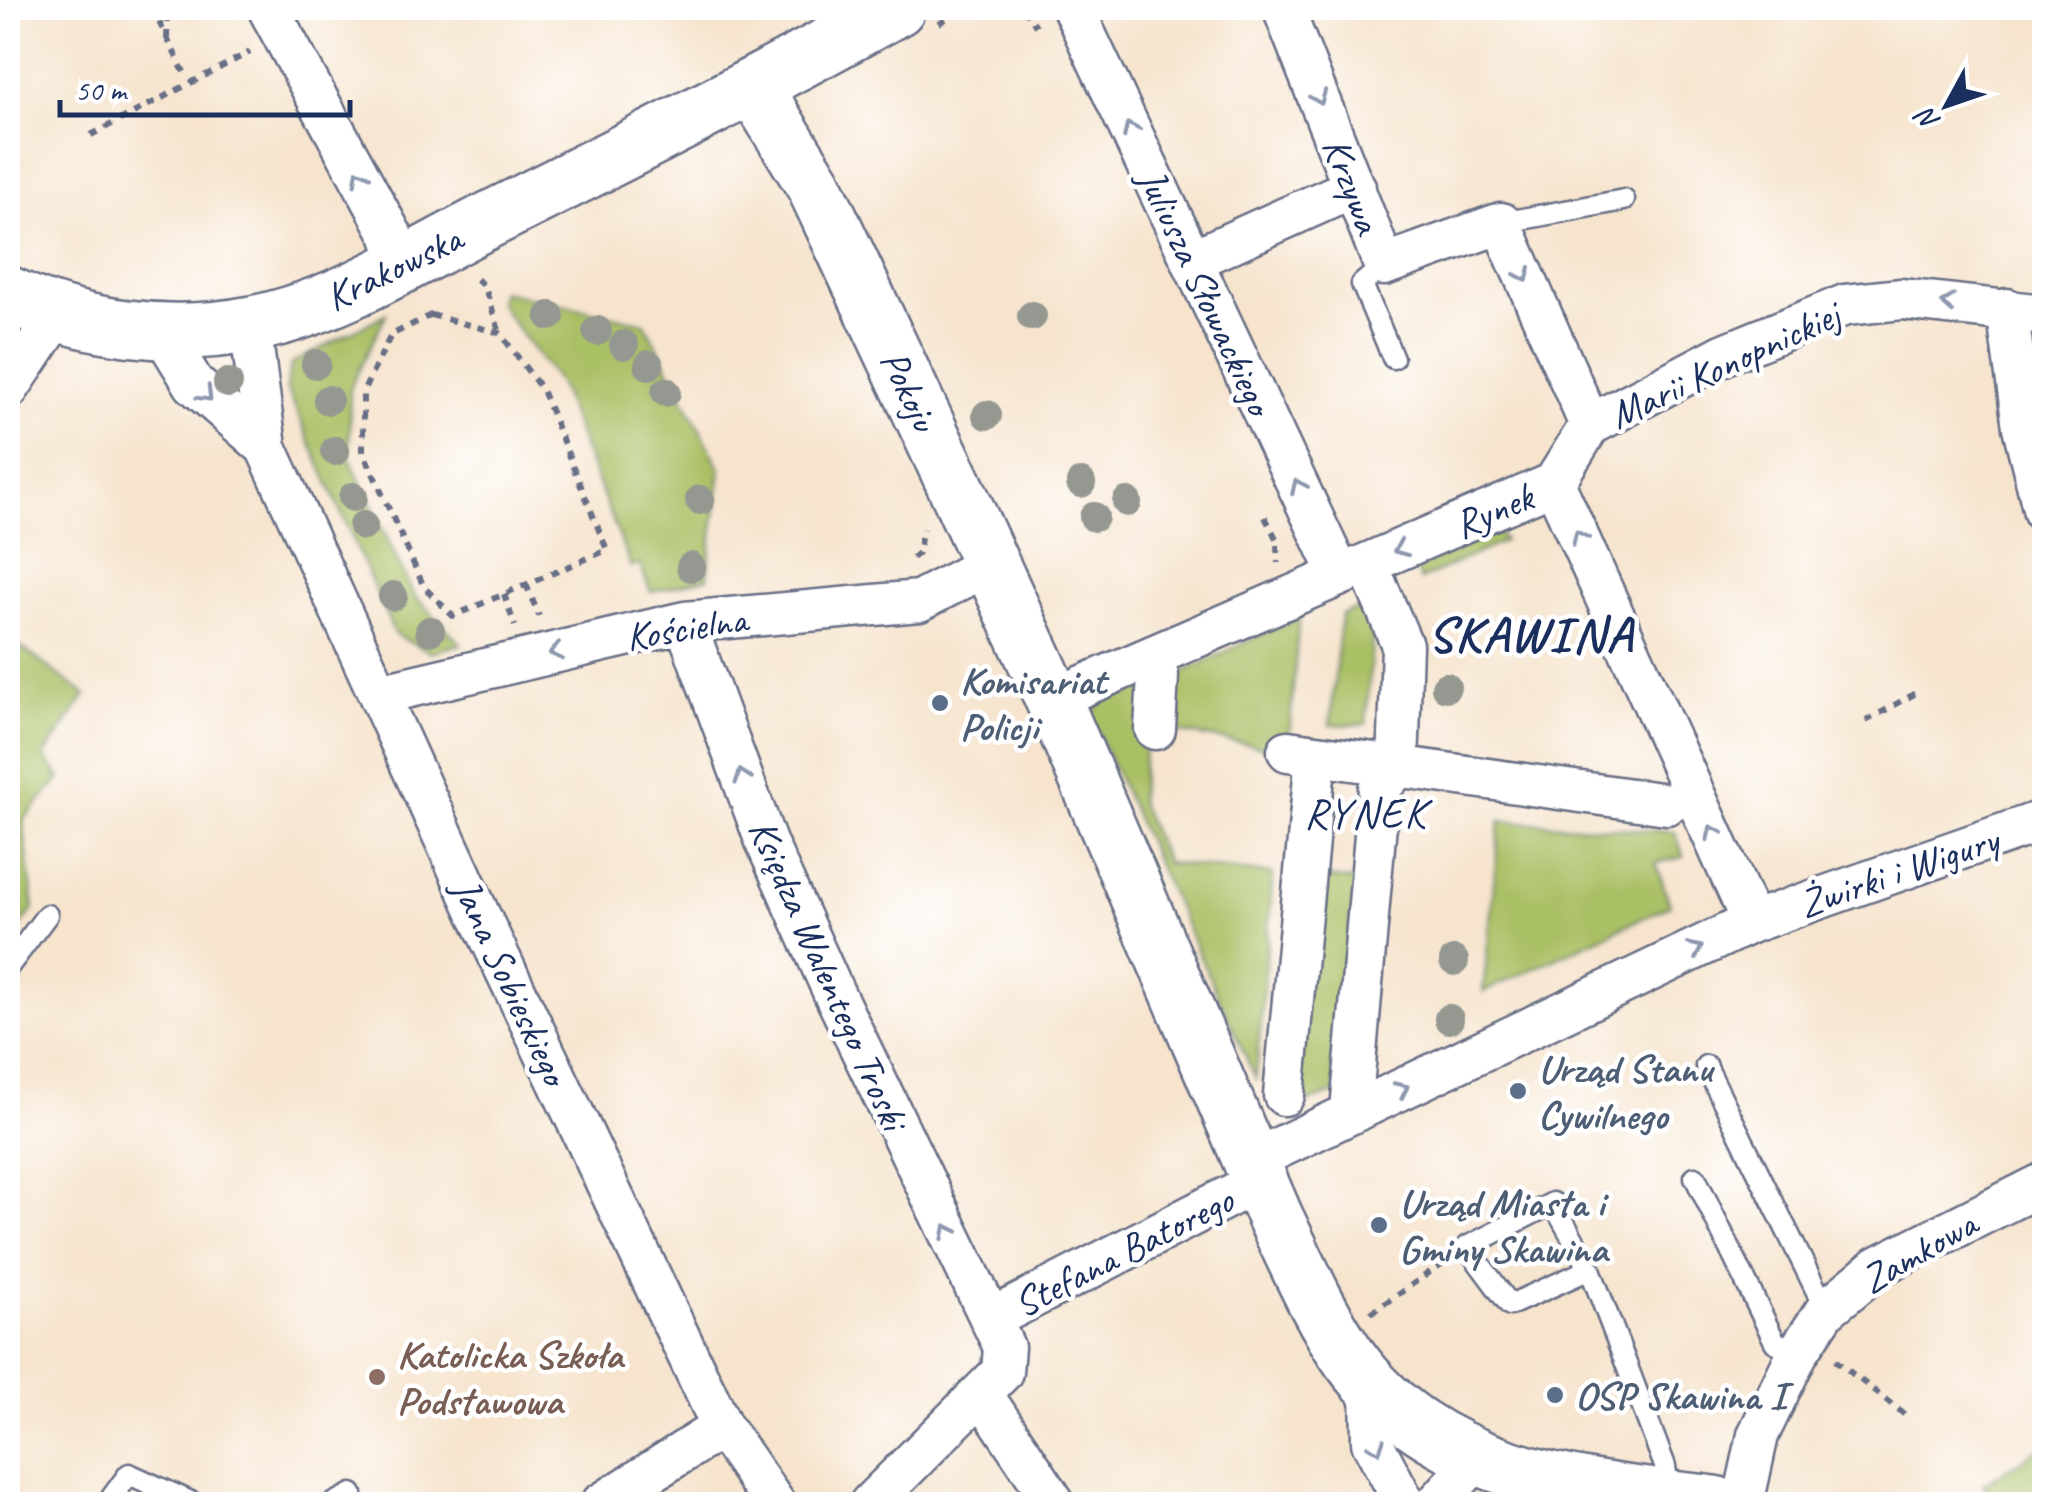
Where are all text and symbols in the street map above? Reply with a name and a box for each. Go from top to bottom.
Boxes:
scale bar [60,55,350,117]
north arrow [1897,55,1997,155]
text: 50 m [75,71,128,109]
one-way arrow [1308,88,1328,106]
text: N [1906,99,1947,139]
one-way arrow [1123,121,1143,139]
street label: Krzywa [1311,130,1394,243]
street label: Juliusza Słowackiego [1126,159,1285,426]
one-way arrow [353,169,372,187]
street label: Krakowska [317,212,473,322]
one-way arrow [1512,265,1532,283]
street label: Marii Konopnickiej [1601,288,1851,440]
one-way arrow [1939,293,1955,315]
street label: Pokoju [869,342,950,441]
one-way arrow [194,384,212,402]
street label: Rynek [1446,471,1543,550]
one-way arrow [1291,479,1311,497]
one-way arrow [1571,529,1591,547]
one-way arrow [1392,537,1410,557]
street label: Kościelna [622,593,754,662]
district label: SKAWINA [1428,603,1635,666]
one-way arrow [548,640,565,661]
place label: Komisariat Policji [960,656,1110,752]
marker: Komisariat Policji [929,692,951,714]
one-way arrow [733,768,754,785]
district label: RYNEK [1304,787,1433,840]
street label: Księdza Walentego Troski [737,812,921,1141]
street label: Żwirki i Wigury [1792,813,2008,929]
one-way arrow [1706,824,1726,842]
street label: Jana Sobieskiego [440,869,581,1096]
one-way arrow [1686,942,1704,962]
place label: Urząd Stanu Cywilnego [1538,1044,1715,1140]
marker: Urząd Stanu Cywilnego [1507,1080,1529,1102]
one-way arrow [1392,1081,1410,1101]
street label: Stefana Batorego [1005,1174,1243,1329]
place label: Urząd Miasta i Gminy Skawina [1399,1178,1610,1274]
street label: Zamkowa [1852,1197,1989,1305]
marker: Urząd Miasta i Gminy Skawina [1368,1214,1390,1236]
one-way arrow [941,1223,961,1241]
place label: Katolicka Szkoła Podstawowa [397,1330,626,1426]
marker: Katolicka Szkoła Podstawowa [366,1366,388,1388]
place label: OSP Skawina I [1575,1371,1794,1421]
marker: OSP Skawina I [1544,1384,1566,1406]
one-way arrow [1365,1437,1385,1455]

